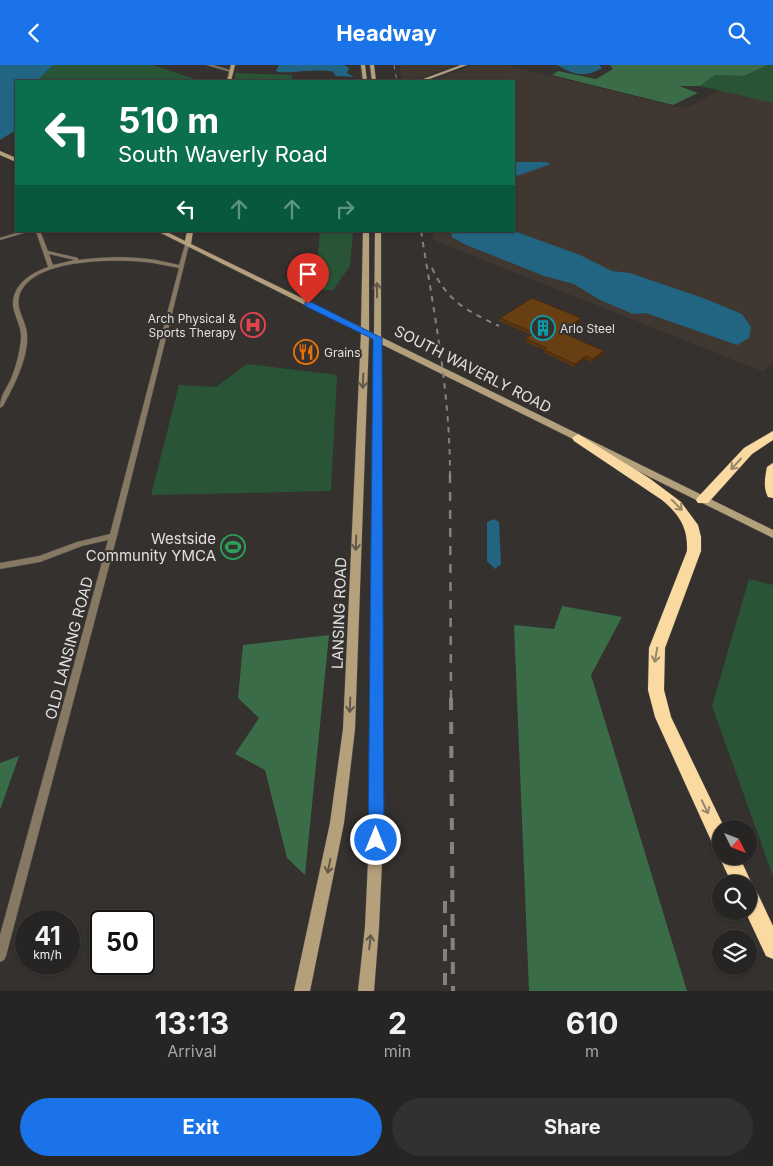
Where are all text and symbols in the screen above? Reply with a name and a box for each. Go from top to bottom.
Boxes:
icon: back [20,19,48,47]
icon: search [725,19,753,47]
text: Headway [336,20,437,46]
text: 510 m [118,99,219,141]
icon: left [35,100,100,165]
text: South Waverly Road [118,141,328,167]
icon: left [172,195,200,223]
icon: ahead [225,195,253,223]
icon: ahead [278,195,306,223]
icon: right [331,195,359,223]
pin [287,253,329,304]
icon: arrive [294,260,322,288]
one-way arrow [372,282,382,298]
place label: Arch Physical & Sports Therapy [148,311,236,340]
hospital icon: Arch Physical & Sports Therapy [240,312,266,338]
building icon: Arlo Steel [530,315,556,341]
street label: SOUTH WAVERLY ROAD [391,321,555,417]
place label: Arlo Steel [560,321,615,336]
restaurant icon: Grains [293,339,319,365]
place label: Grains [324,345,361,360]
one-way arrow [358,372,367,388]
one-way arrow [730,458,742,471]
one-way arrow [670,499,683,511]
place label: Westside Community YMCA [86,529,216,565]
sports icon: Westside Community YMCA [220,534,246,560]
one-way arrow [352,535,361,551]
street label: LANSING ROAD [328,557,350,669]
street label: OLD LANSING ROAD [41,574,97,722]
one-way arrow [651,647,661,663]
one-way arrow [345,697,355,713]
one-way arrow [701,799,711,814]
position arrow [349,813,401,865]
north arrow [712,820,758,865]
map controls [712,820,757,975]
one-way arrow [323,858,333,874]
button: search [712,875,757,920]
speed limit sign: 50 [90,910,155,975]
text: 41 [34,921,61,951]
button: layers [712,930,757,975]
one-way arrow [366,935,375,951]
text: km/h [33,947,62,962]
text: 13:13 [155,1005,229,1041]
text: 2 [388,1005,407,1041]
text: 610 [566,1005,618,1041]
text: Arrival [167,1041,217,1061]
text: min [384,1041,411,1061]
text: m [585,1041,599,1061]
button: Exit [20,1098,382,1156]
button: Share [392,1098,753,1156]

